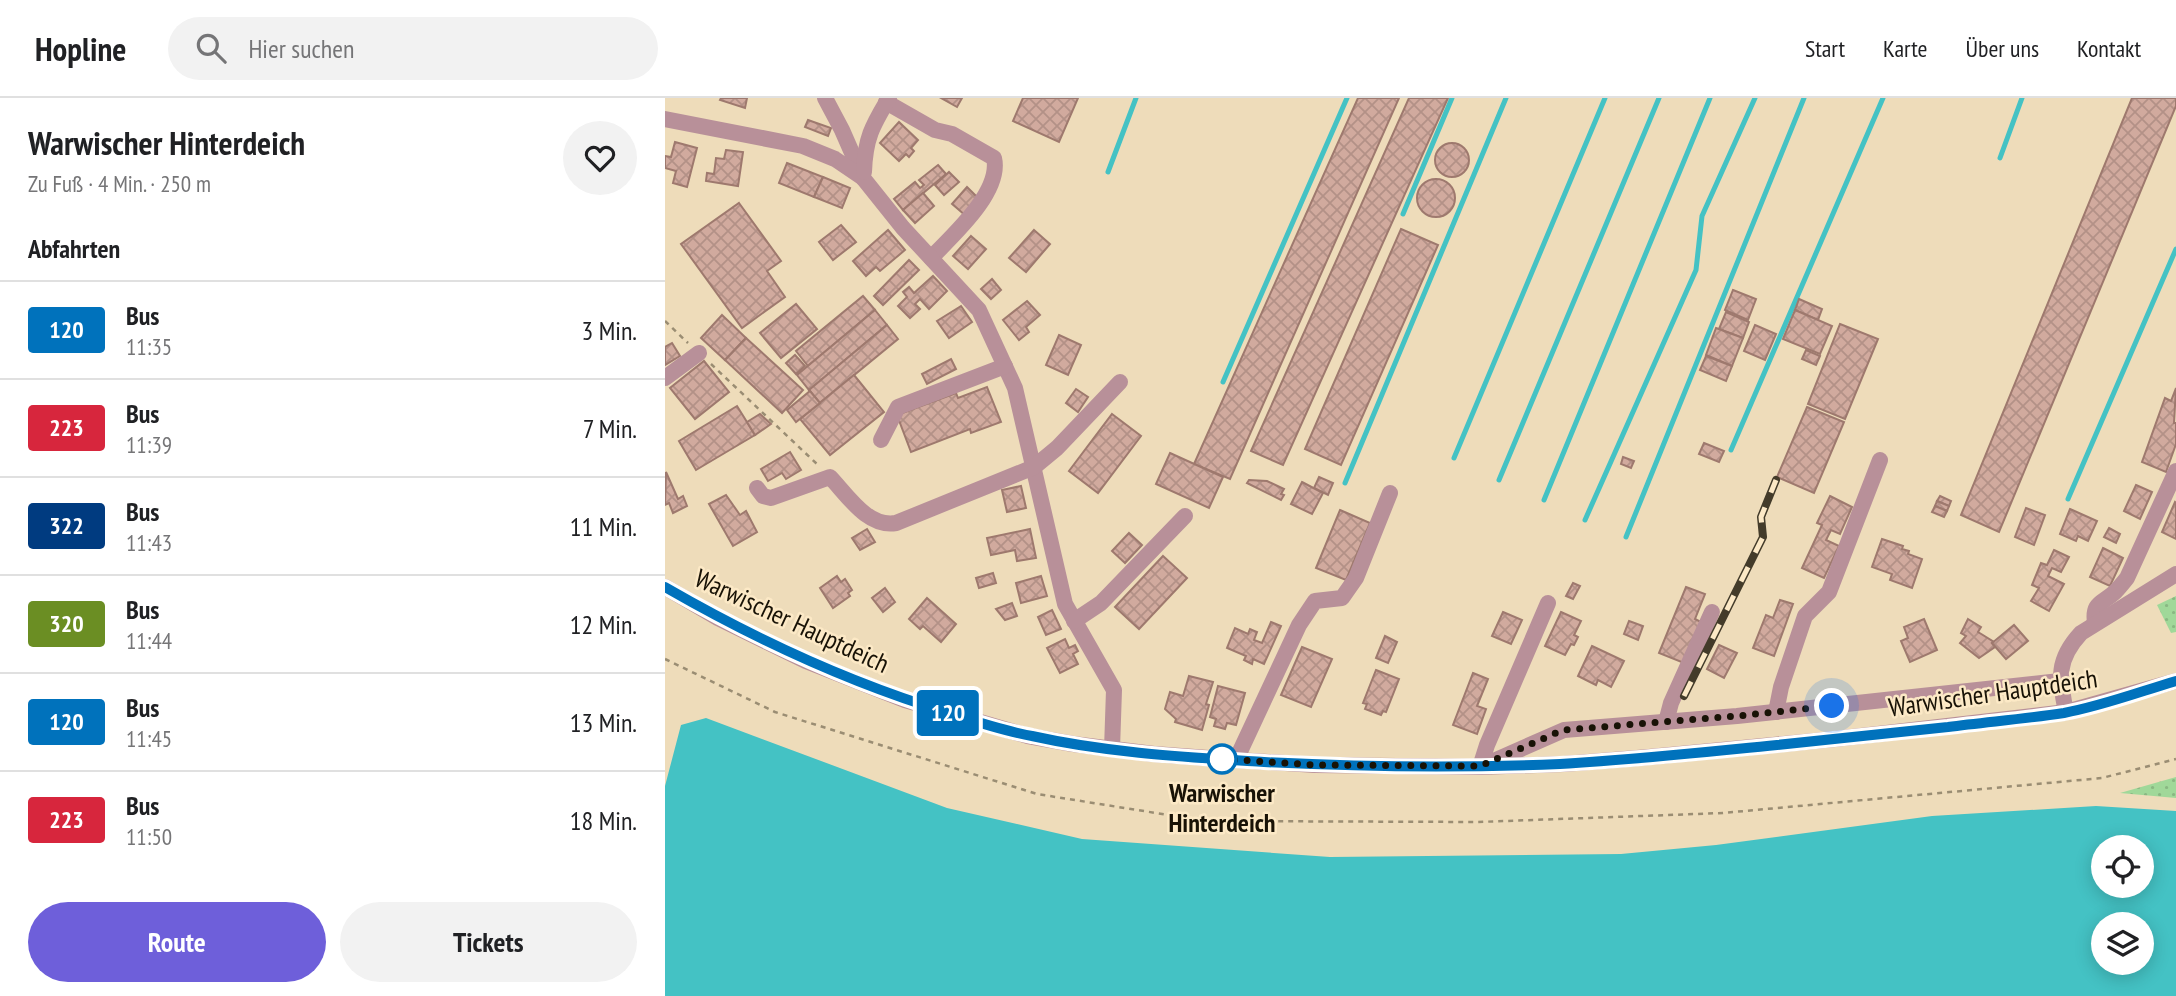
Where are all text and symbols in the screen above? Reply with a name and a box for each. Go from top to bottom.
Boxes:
search box [168,17,658,80]
text: Hopline [35,27,126,70]
icon: search [192,29,230,67]
text: Hier suchen [248,32,354,65]
text: Start [1805,33,1845,64]
text: Karte [1883,33,1928,64]
text: Über uns [1966,33,2039,64]
text: Kontakt [2077,33,2141,64]
text: Warwischer Hinterdeich [28,121,305,164]
button: heart [563,121,637,195]
text: Zu Fuß · 4 Min. · 250 m [28,169,211,198]
text: Abfahrten [28,232,120,265]
text: Bus [126,299,159,332]
text: 120 [49,314,84,345]
text: 3 Min. [582,314,637,347]
text: 11:35 [126,332,172,361]
text: Bus [126,397,159,430]
text: 223 [49,412,84,443]
text: 7 Min. [583,412,637,445]
text: 11:39 [126,430,172,459]
text: Bus [126,495,159,528]
text: 322 [49,510,84,541]
text: 11 Min. [570,510,637,543]
text: 11:43 [126,528,172,557]
street label: Warwischer Hauptdeich [690,561,895,680]
text: Bus [126,593,159,626]
text: 320 [49,608,84,639]
text: 12 Min. [570,608,637,641]
text: 11:44 [126,626,172,655]
street label: Warwischer Hauptdeich [1886,662,2099,723]
your location [1814,688,1849,723]
line badge: 120 [908,690,988,736]
text: Bus [126,691,159,724]
text: 120 [931,697,965,728]
text: 120 [49,706,84,737]
text: 13 Min. [570,706,637,739]
text: 11:45 [126,724,172,753]
marker: Warwischer Hinterdeich [1207,744,1237,774]
place label: Warwischer Hinterdeich [1168,776,1276,839]
text: Bus [126,789,159,822]
text: 223 [49,804,84,835]
text: 18 Min. [570,804,637,837]
text: 11:50 [126,822,172,851]
map controls [2091,835,2154,975]
button: locate [2091,835,2154,898]
button: Route [28,902,326,982]
button: Tickets [340,902,637,982]
button: layers [2091,912,2154,975]

